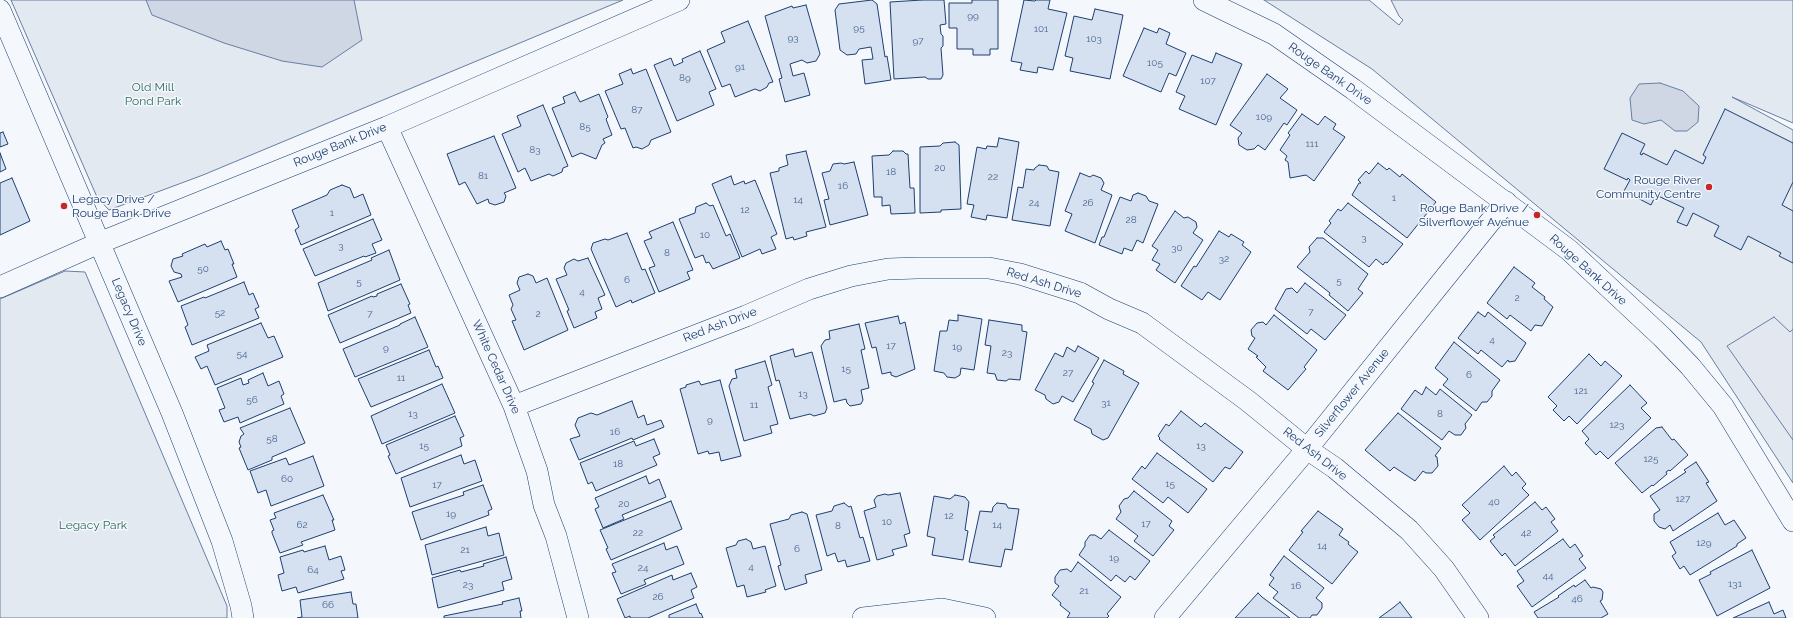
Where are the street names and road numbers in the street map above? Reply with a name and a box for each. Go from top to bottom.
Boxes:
street label: Rouge Bank Drive [1285,40,1375,108]
street label: Rouge Bank Drive [291,120,389,170]
street label: Rouge Bank Drive [1546,232,1630,308]
street label: Red Ash Drive [1005,265,1083,301]
street label: Legacy Drive [108,276,150,348]
street label: Red Ash Drive [681,304,759,346]
street label: White Cedar Drive [469,318,523,416]
street label: Silverflower Avenue [1312,346,1392,440]
street label: Red Ash Drive [1280,424,1350,484]

